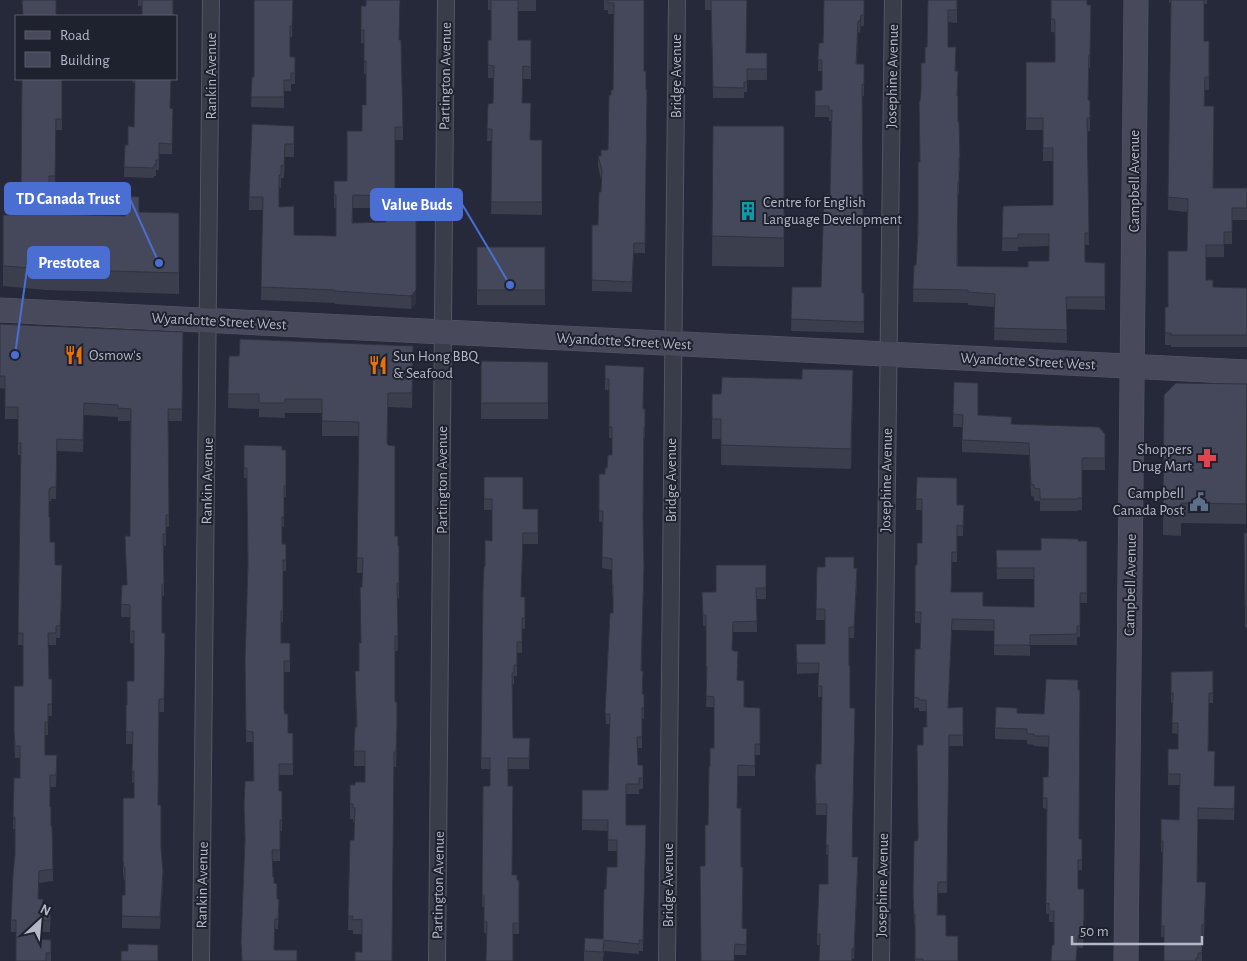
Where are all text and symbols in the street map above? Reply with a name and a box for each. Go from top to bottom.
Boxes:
legend [15,15,178,80]
street label: Partington Avenue [437,22,454,130]
street label: Josephine Avenue [884,24,901,128]
text: Road [60,28,90,43]
street label: Rankin Avenue [204,32,219,119]
street label: Bridge Avenue [669,34,684,118]
text: Building [60,53,110,68]
street label: Campbell Avenue [1127,130,1142,232]
callout: TD Canada Trust [5,183,130,214]
callout: Value Buds [371,189,462,220]
text: TD Canada Trust [16,191,121,207]
place label: Centre for English Language Development [763,195,902,227]
text: Value Buds [382,197,452,213]
building icon: Centre for English Language Development [737,200,759,222]
callout: Prestotea [28,247,109,278]
text: Prestotea [38,255,100,271]
street label: Wyandotte Street West [151,310,287,333]
street label: Wyandotte Street West [556,330,692,353]
restaurant icon: Osmow's [63,344,85,366]
place label: Osmow's [89,348,141,363]
place label: Sun Hong BBQ & Seafood [393,349,480,381]
street label: Wyandotte Street West [960,350,1096,373]
restaurant icon: Sun Hong BBQ & Seafood [367,354,389,376]
street label: Partington Avenue [435,426,450,534]
street label: Josephine Avenue [878,428,895,532]
street label: Rankin Avenue [199,437,216,525]
street label: Bridge Avenue [664,438,679,522]
place label: Shoppers Drug Mart [1132,442,1192,474]
pharmacy icon: Shoppers Drug Mart [1196,447,1218,469]
place label: Campbell Canada Post [1113,486,1184,518]
public building icon: Campbell Canada Post [1188,491,1210,513]
street label: Campbell Avenue [1122,534,1139,636]
street label: Partington Avenue [430,831,447,939]
street label: Josephine Avenue [874,833,891,937]
street label: Rankin Avenue [194,841,211,929]
street label: Bridge Avenue [661,843,676,927]
north arrow [15,896,65,946]
text: N [38,902,53,919]
scale bar [1072,914,1202,946]
text: 50 m [1080,924,1109,939]

